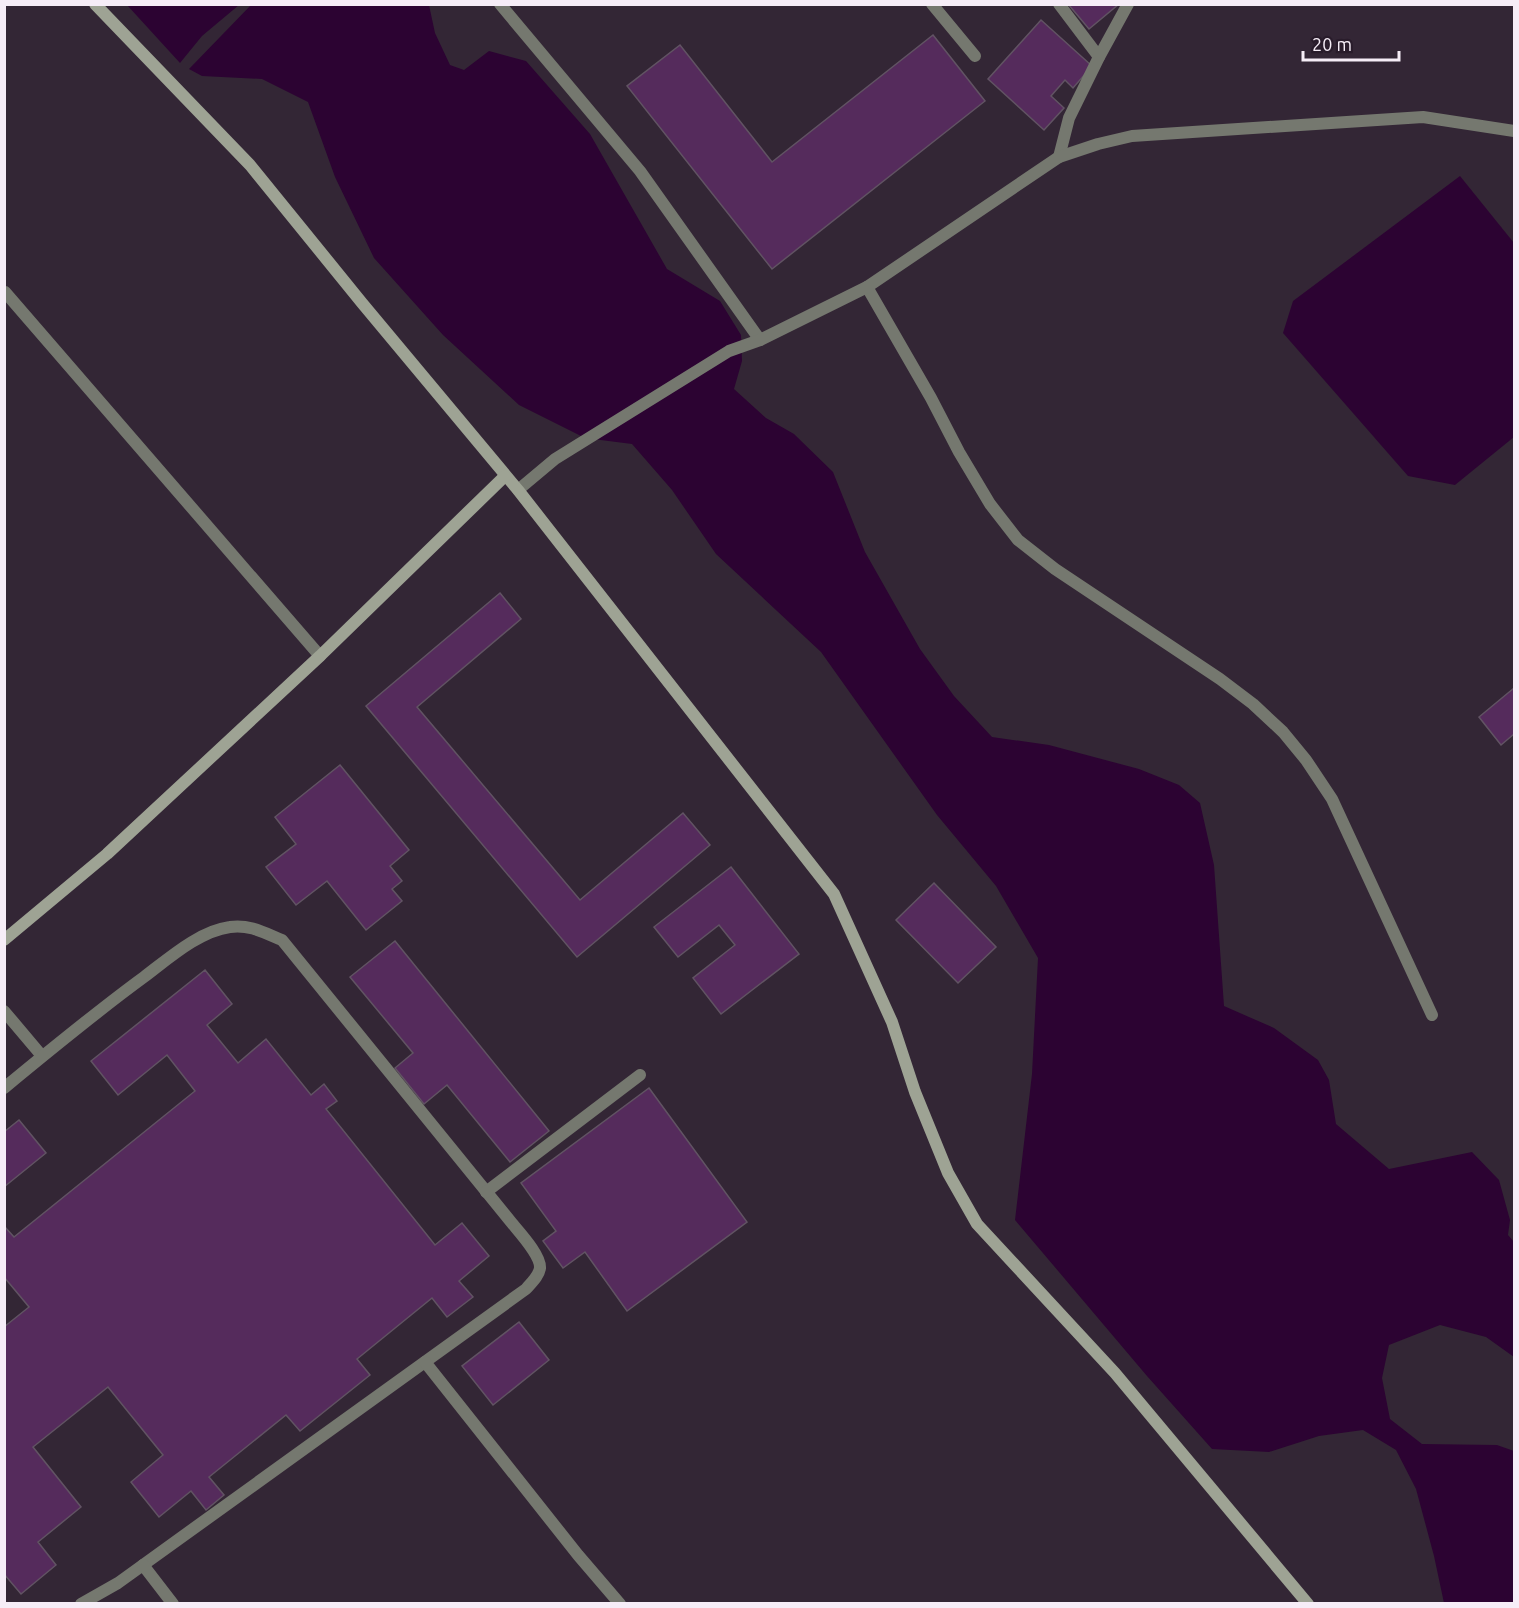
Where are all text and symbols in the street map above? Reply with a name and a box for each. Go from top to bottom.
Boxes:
scale bar [1303,24,1399,62]
text: 20 m [1312,34,1352,54]

